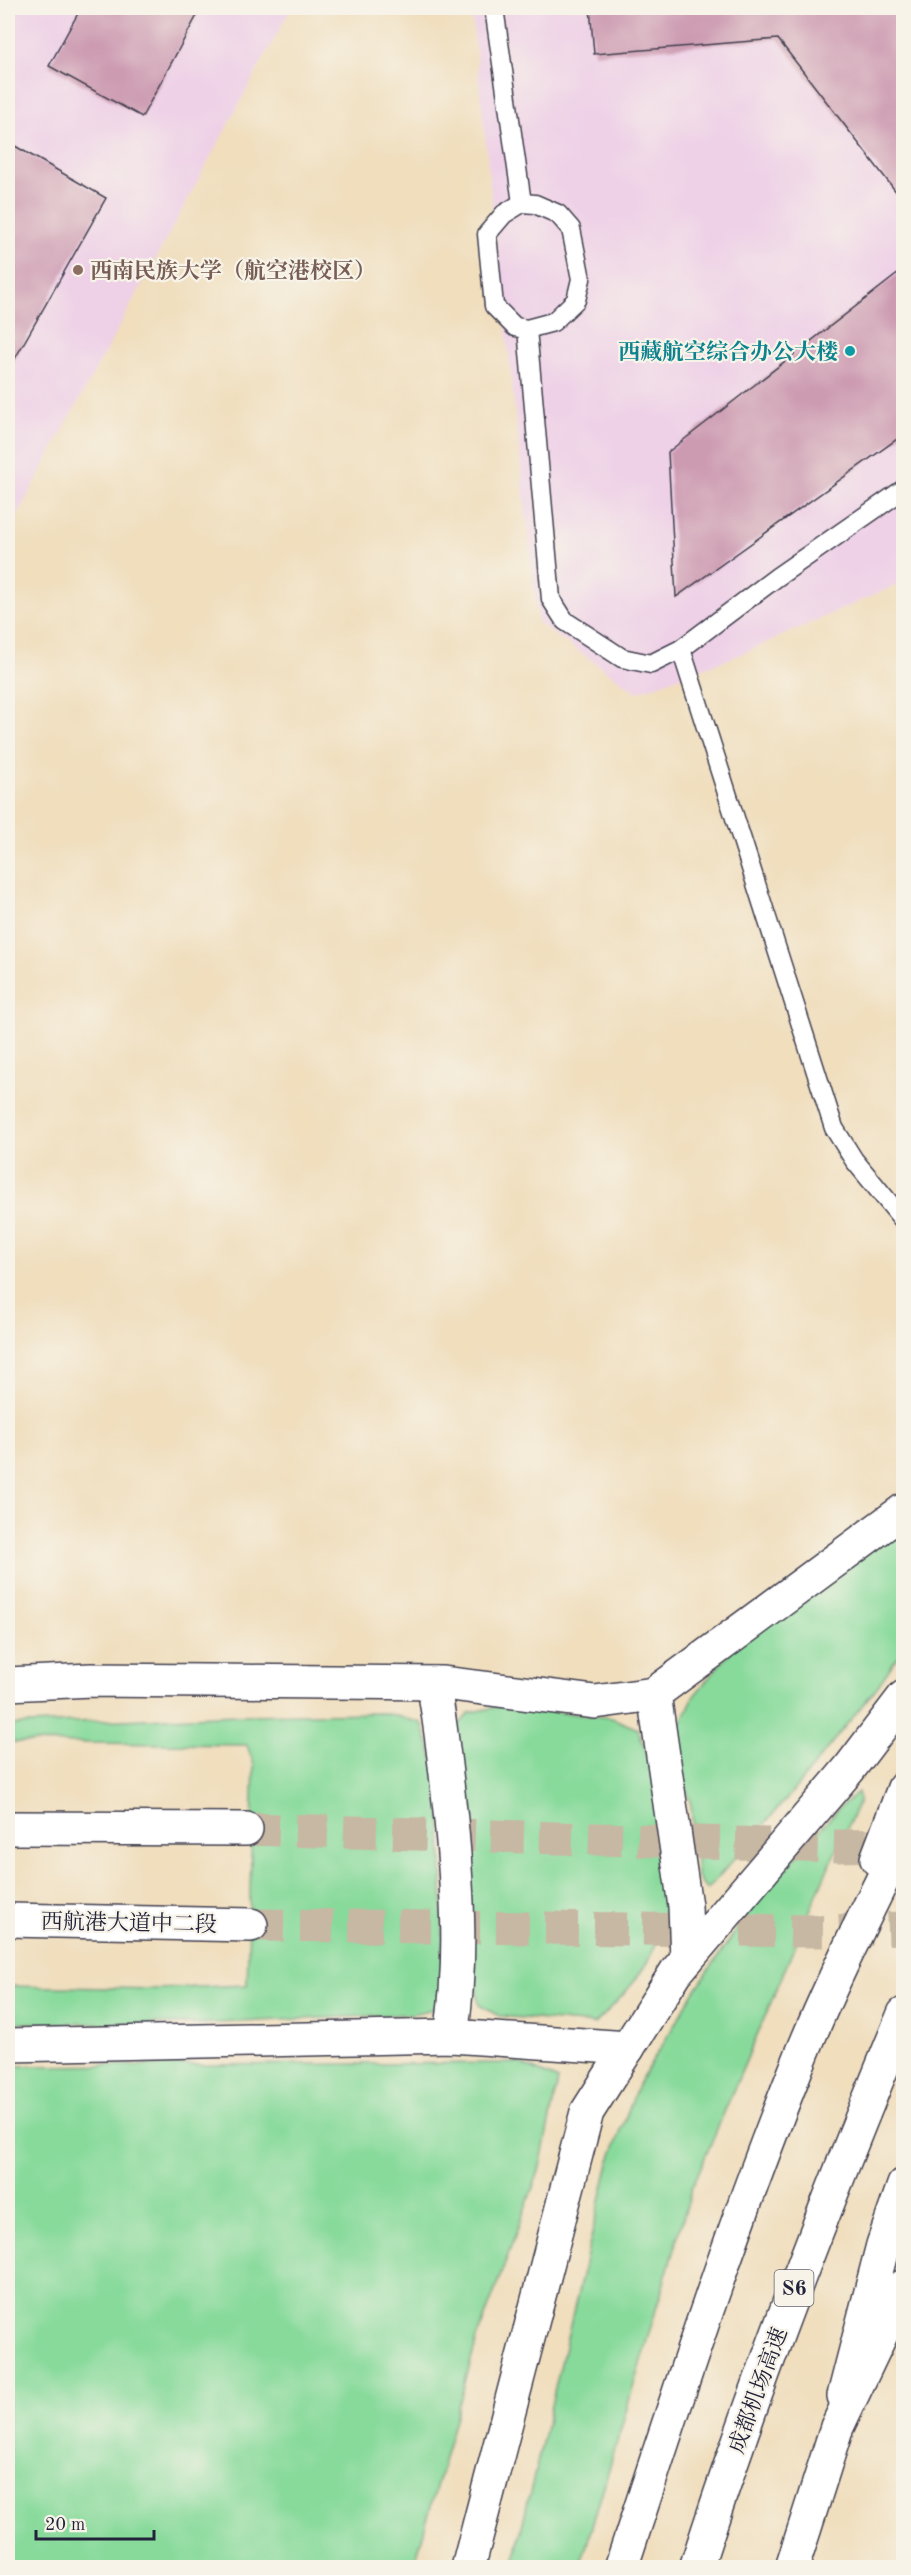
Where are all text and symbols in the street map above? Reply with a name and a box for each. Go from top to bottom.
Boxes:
place label: 西南民族大学（航空港校区） [90,258,376,283]
marker: 西南民族大学（航空港校区） [71,263,85,277]
place label: 西藏航空综合办公大楼 [618,339,838,364]
marker: 西藏航空综合办公大楼 [843,344,857,358]
street label: 西航港大道中二段 [41,1909,217,1937]
road number: S6 [774,2270,814,2306]
street label: 成都机场高速 [724,2324,792,2456]
scale bar [36,2503,154,2541]
text: 20 m [45,2516,85,2534]

